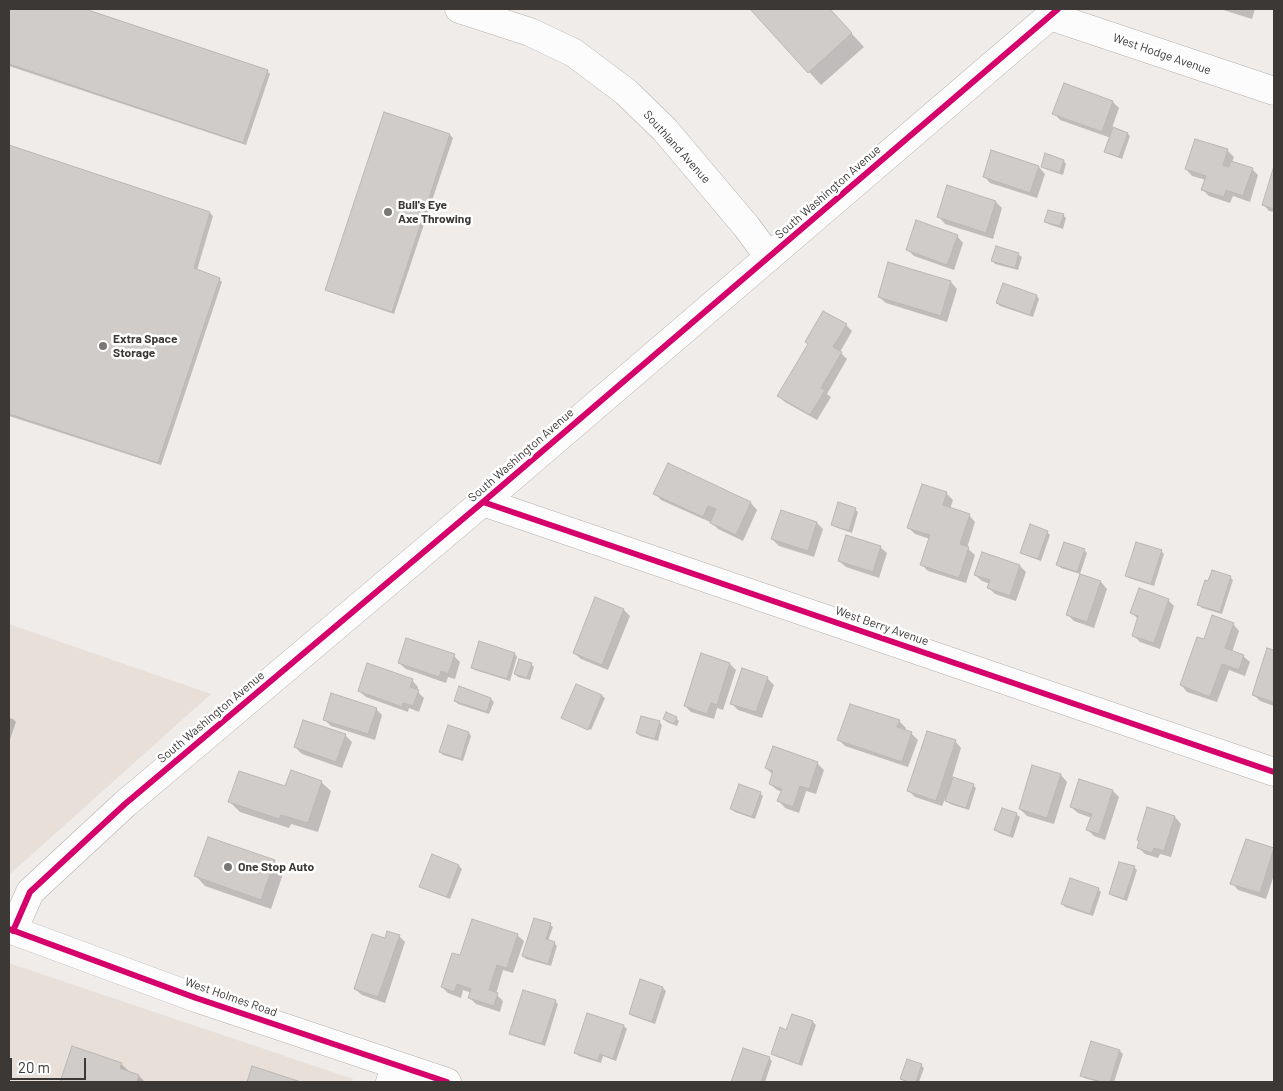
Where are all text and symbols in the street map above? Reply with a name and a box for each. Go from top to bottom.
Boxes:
street label: West Hodge Avenue [1111,30,1213,78]
street label: Southland Avenue [640,108,714,186]
street label: South Washington Avenue [772,142,884,242]
place label: Bull's Eye Axe Throwing [398,198,471,226]
marker: Bull's Eye Axe Throwing [382,206,394,218]
place label: Extra Space Storage [113,332,177,360]
marker: Extra Space Storage [97,340,109,352]
street label: South Washington Avenue [465,405,577,505]
street label: West Berry Avenue [833,603,931,649]
street label: South Washington Avenue [155,668,267,766]
place label: One Stop Auto [238,860,314,874]
marker: One Stop Auto [222,861,234,873]
street label: West Holmes Road [183,974,279,1020]
scale bar [12,1048,89,1080]
text: 20 m [18,1058,50,1076]

